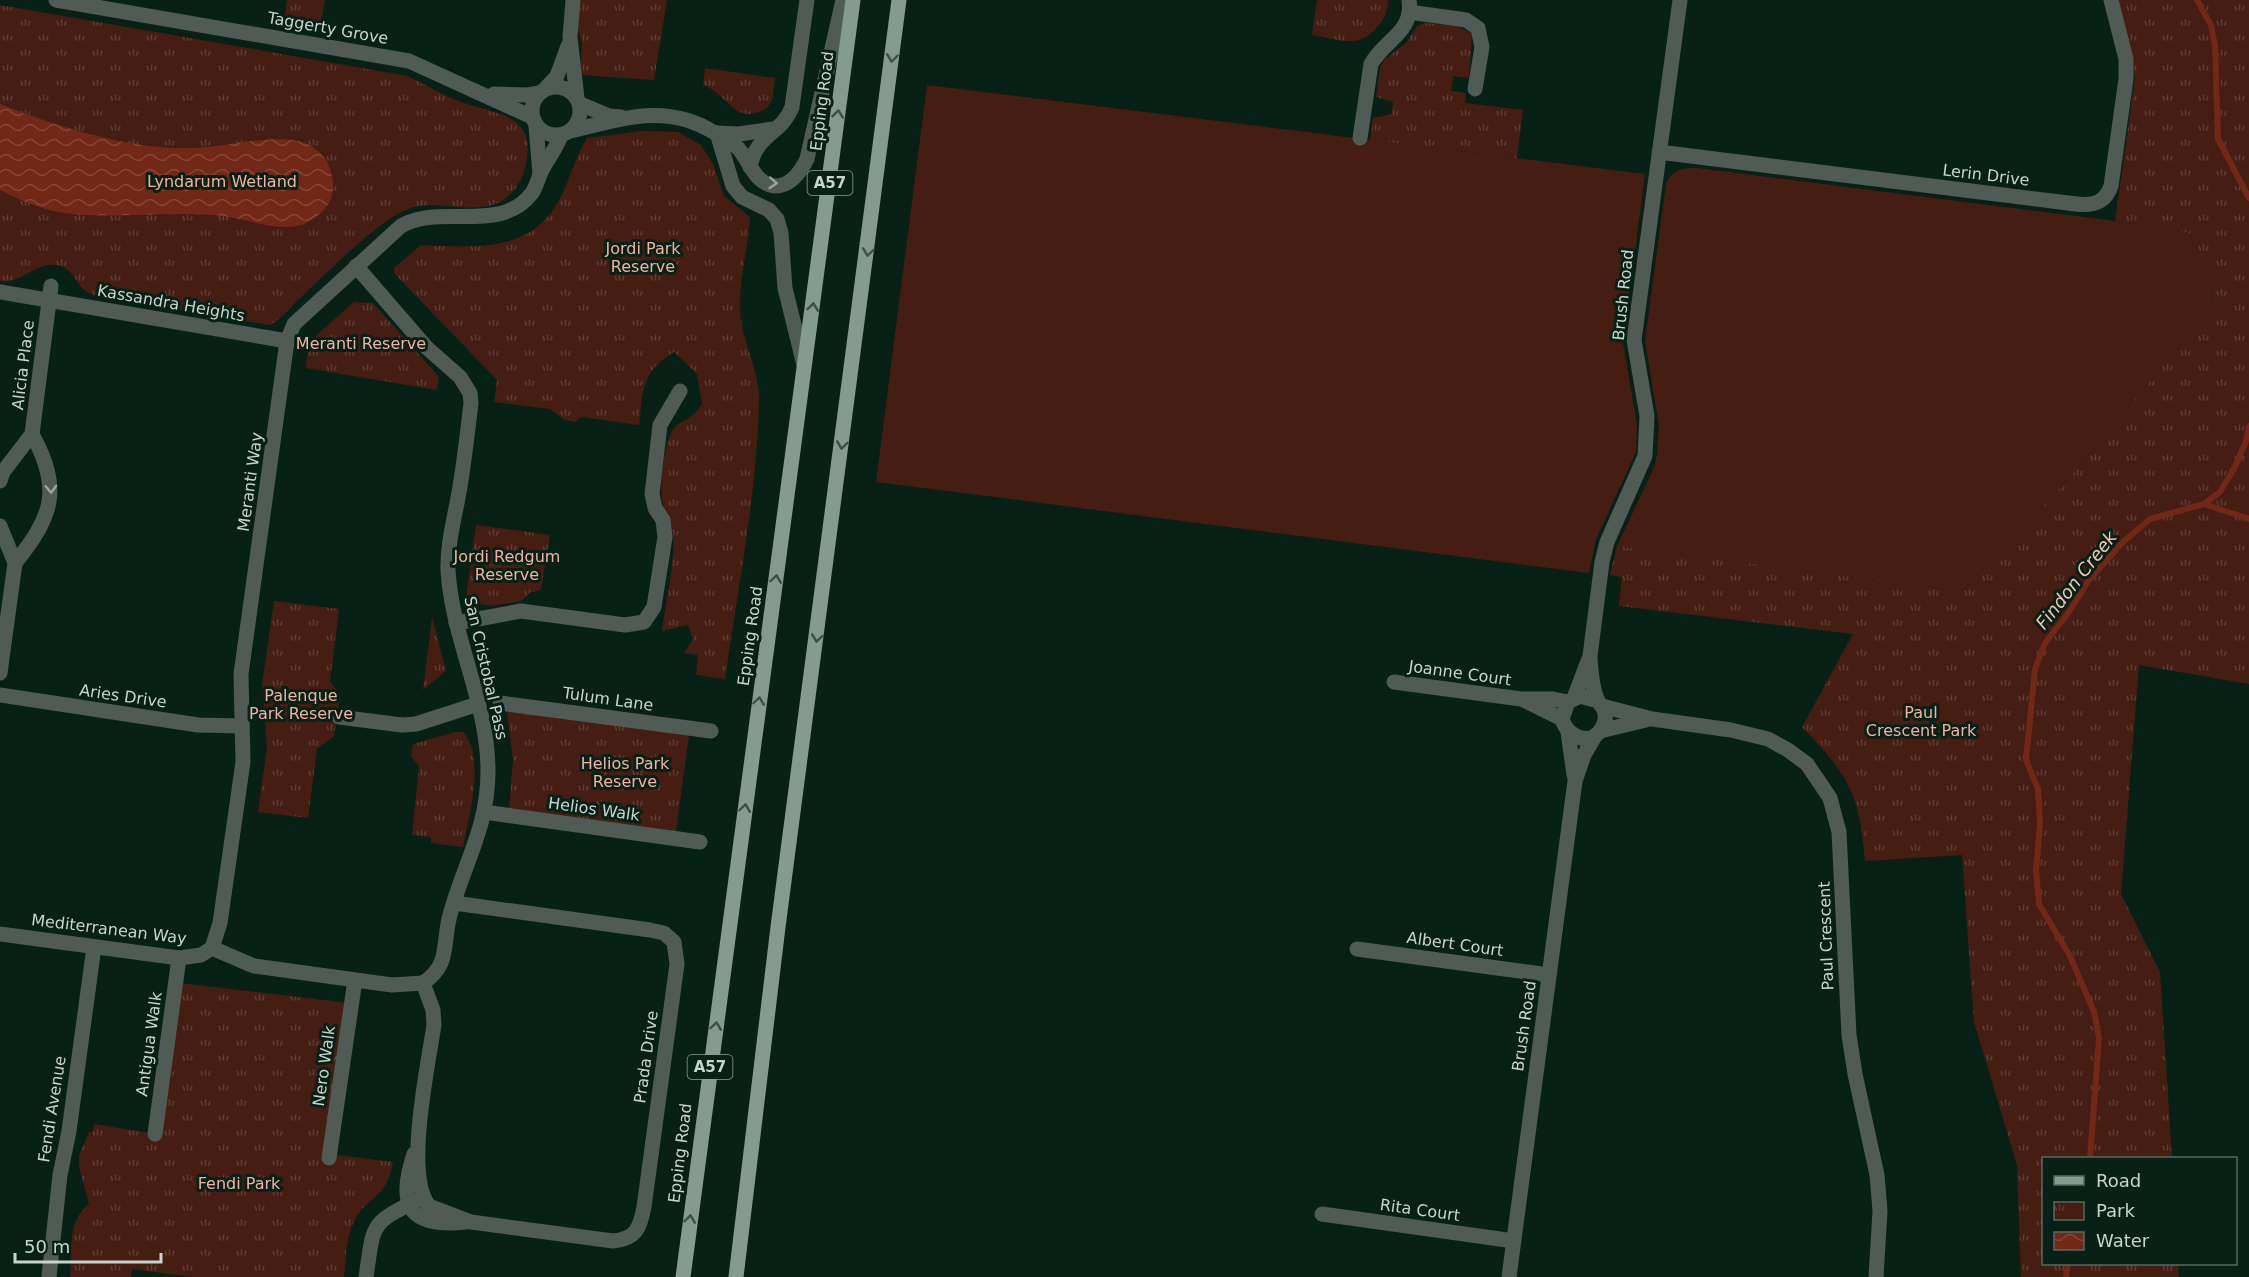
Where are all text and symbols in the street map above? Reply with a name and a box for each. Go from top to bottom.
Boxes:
street label: Taggerty Grove [265,8,390,48]
street label: Epping Road [806,50,838,152]
one-way arrow [886,54,899,63]
one-way arrow [832,109,844,118]
street label: Lerin Drive [1941,160,2031,190]
road number: A57 [808,171,852,195]
park label: Lyndarum Wetland [147,172,297,191]
one-way arrow [769,177,778,190]
park label: Jordi Park Reserve [604,239,681,276]
one-way arrow [862,247,875,256]
street label: Brush Road [1609,249,1637,341]
street label: Kassandra Heights [96,281,246,325]
one-way arrow [806,303,818,312]
street label: Alicia Place [8,319,38,411]
park label: Meranti Reserve [296,334,426,353]
street label: Meranti Way [234,431,266,533]
one-way arrow [837,440,849,450]
one-way arrow [44,484,57,493]
water label: Findon Creek [2031,525,2122,633]
park label: Jordi Redgum Reserve [453,547,560,584]
one-way arrow [769,575,781,584]
street label: Epping Road [734,585,766,687]
street label: San Cristobal Pass [460,594,512,742]
one-way arrow [811,634,823,643]
street label: Joanne Court [1406,656,1513,690]
street label: Aries Drive [78,680,168,712]
street label: Tulum Lane [560,683,655,715]
park label: Palenque Park Reserve [249,686,353,723]
one-way arrow [753,696,765,706]
park label: Paul Crescent Park [1866,703,1977,740]
park label: Helios Park Reserve [581,754,670,791]
street label: Helios Walk [547,793,642,825]
one-way arrow [738,803,751,812]
street label: Paul Crescent [1815,881,1837,991]
street label: Mediterranean Way [30,910,188,948]
street label: Albert Court [1406,928,1504,960]
street label: Brush Road [1508,979,1540,1073]
street label: Antigua Walk [132,990,166,1097]
street label: Prada Drive [630,1009,662,1105]
one-way arrow [709,1021,721,1030]
street label: Nero Walk [309,1024,339,1108]
street label: Fendi Avenue [34,1054,70,1164]
road number: A57 [688,1055,732,1079]
street label: Epping Road [664,1102,696,1204]
legend [2042,1157,2237,1265]
text: Road [2096,1170,2141,1191]
park label: Fendi Park [198,1174,281,1193]
street label: Rita Court [1379,1195,1461,1225]
text: Park [2096,1200,2135,1221]
one-way arrow [683,1214,696,1224]
scale bar [15,1226,160,1264]
text: Water [2096,1230,2150,1251]
text: 50 m [24,1236,70,1257]

